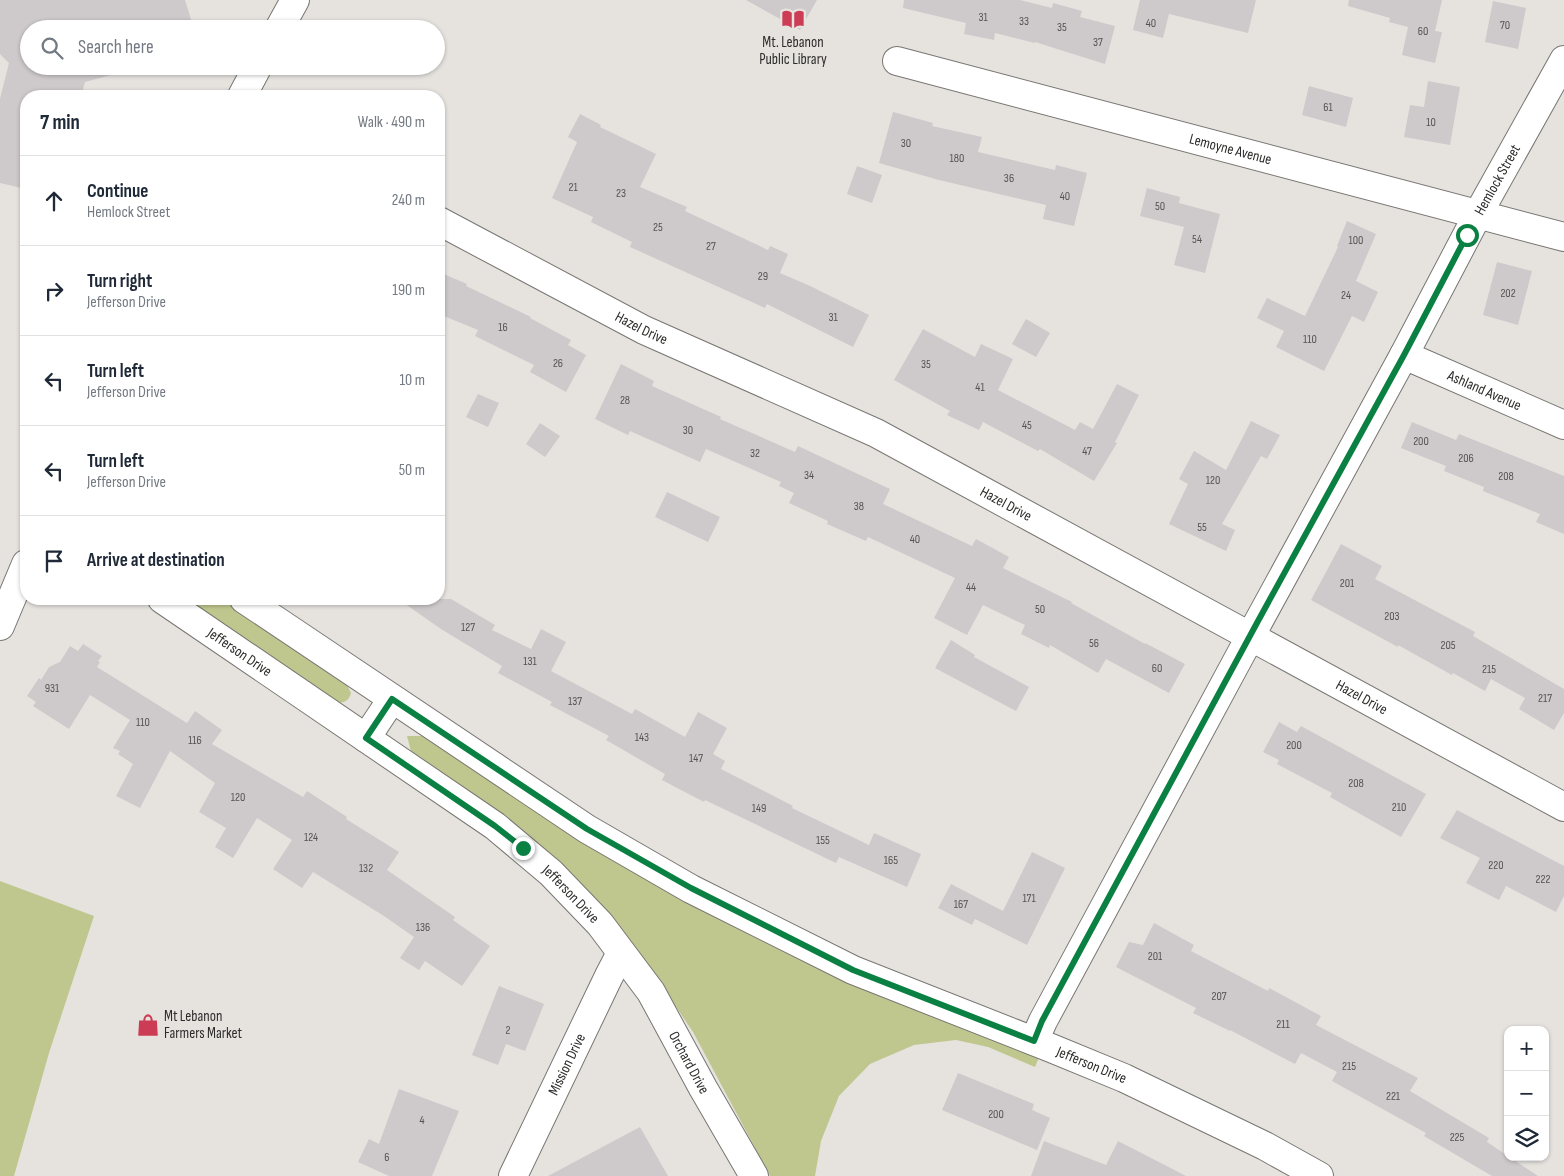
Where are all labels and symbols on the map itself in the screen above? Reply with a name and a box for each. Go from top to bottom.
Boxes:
library icon: Mt. Lebanon Public Library [780,6,806,32]
house number: 31 [978,10,988,25]
house number: 33 [1019,14,1029,29]
house number: 40 [1146,16,1156,31]
house number: 70 [1500,18,1510,33]
house number: 35 [1057,20,1067,35]
house number: 60 [1418,24,1428,39]
place label: Mt. Lebanon Public Library [759,33,827,69]
house number: 37 [1093,35,1103,50]
house number: 61 [1323,100,1334,115]
house number: 10 [1426,115,1436,130]
street label: Lemoyne Avenue [1187,130,1274,169]
house number: 30 [901,136,911,151]
street label: Hemlock Street [1470,141,1525,219]
house number: 180 [950,151,964,166]
house number: 36 [1004,171,1014,186]
house number: 21 [568,180,578,195]
house number: 23 [616,186,626,201]
house number: 40 [1060,189,1070,204]
house number: 50 [1155,199,1165,214]
house number: 25 [653,220,663,235]
route start [1456,224,1479,247]
house number: 54 [1192,232,1202,247]
house number: 100 [1349,233,1363,248]
house number: 27 [706,239,716,254]
house number: 29 [758,269,768,284]
house number: 202 [1500,286,1516,301]
house number: 24 [1341,288,1351,303]
street label: Hazel Drive [612,307,670,349]
house number: 31 [828,310,838,325]
house number: 16 [498,320,508,335]
house number: 110 [1303,332,1317,347]
house number: 26 [553,356,563,371]
house number: 35 [921,357,931,372]
street label: Ashland Avenue [1444,366,1524,415]
house number: 41 [975,380,985,395]
house number: 28 [620,393,630,408]
house number: 45 [1022,418,1032,433]
house number: 30 [683,423,693,438]
house number: 200 [1413,434,1429,449]
house number: 47 [1082,444,1092,459]
house number: 32 [750,446,760,461]
house number: 206 [1458,451,1474,466]
house number: 34 [804,468,814,483]
house number: 208 [1498,469,1514,484]
house number: 120 [1206,473,1220,488]
street label: Hazel Drive [977,482,1035,526]
house number: 38 [854,499,864,514]
house number: 55 [1197,520,1207,535]
house number: 40 [910,532,920,547]
house number: 201 [1340,576,1355,591]
house number: 44 [966,580,976,595]
house number: 50 [1035,602,1045,617]
house number: 203 [1384,609,1400,624]
house number: 127 [461,620,475,635]
street label: Jefferson Drive [203,623,275,681]
house number: 56 [1089,636,1099,651]
house number: 205 [1440,638,1456,653]
house number: 131 [523,654,538,669]
house number: 60 [1152,661,1162,676]
house number: 215 [1482,662,1496,677]
street label: Hazel Drive [1332,676,1391,719]
house number: 931 [45,681,60,696]
house number: 217 [1538,691,1552,706]
house number: 137 [568,694,582,709]
house number: 110 [136,715,150,730]
house number: 143 [635,730,649,745]
house number: 116 [188,733,202,748]
house number: 200 [1286,738,1302,753]
house number: 147 [689,751,703,766]
house number: 208 [1348,776,1364,791]
house number: 120 [231,790,245,805]
house number: 210 [1392,800,1406,815]
house number: 149 [752,801,766,816]
house number: 124 [304,830,318,845]
house number: 155 [816,833,830,848]
route end [512,837,535,860]
house number: 165 [884,853,898,868]
house number: 220 [1488,858,1504,873]
street label: Jefferson Drive [538,860,603,927]
house number: 132 [359,861,373,876]
house number: 222 [1536,872,1550,887]
house number: 171 [1022,891,1036,906]
house number: 167 [954,897,968,912]
house number: 136 [416,920,430,935]
house number: 201 [1148,949,1163,964]
house number: 207 [1211,989,1227,1004]
place label: Mt Lebanon Farmers Market [164,1007,242,1043]
shop icon: Mt Lebanon Farmers Market [135,1012,161,1038]
house number: 211 [1276,1017,1290,1032]
house number: 2 [506,1023,511,1038]
street label: Orchard Drive [664,1028,713,1098]
street label: Mission Drive [544,1030,590,1098]
street label: Jefferson Drive [1053,1042,1129,1088]
house number: 215 [1342,1059,1356,1074]
house number: 221 [1386,1089,1401,1104]
house number: 200 [988,1107,1004,1122]
house number: 4 [419,1113,425,1128]
house number: 225 [1450,1130,1465,1145]
house number: 6 [384,1150,390,1165]

